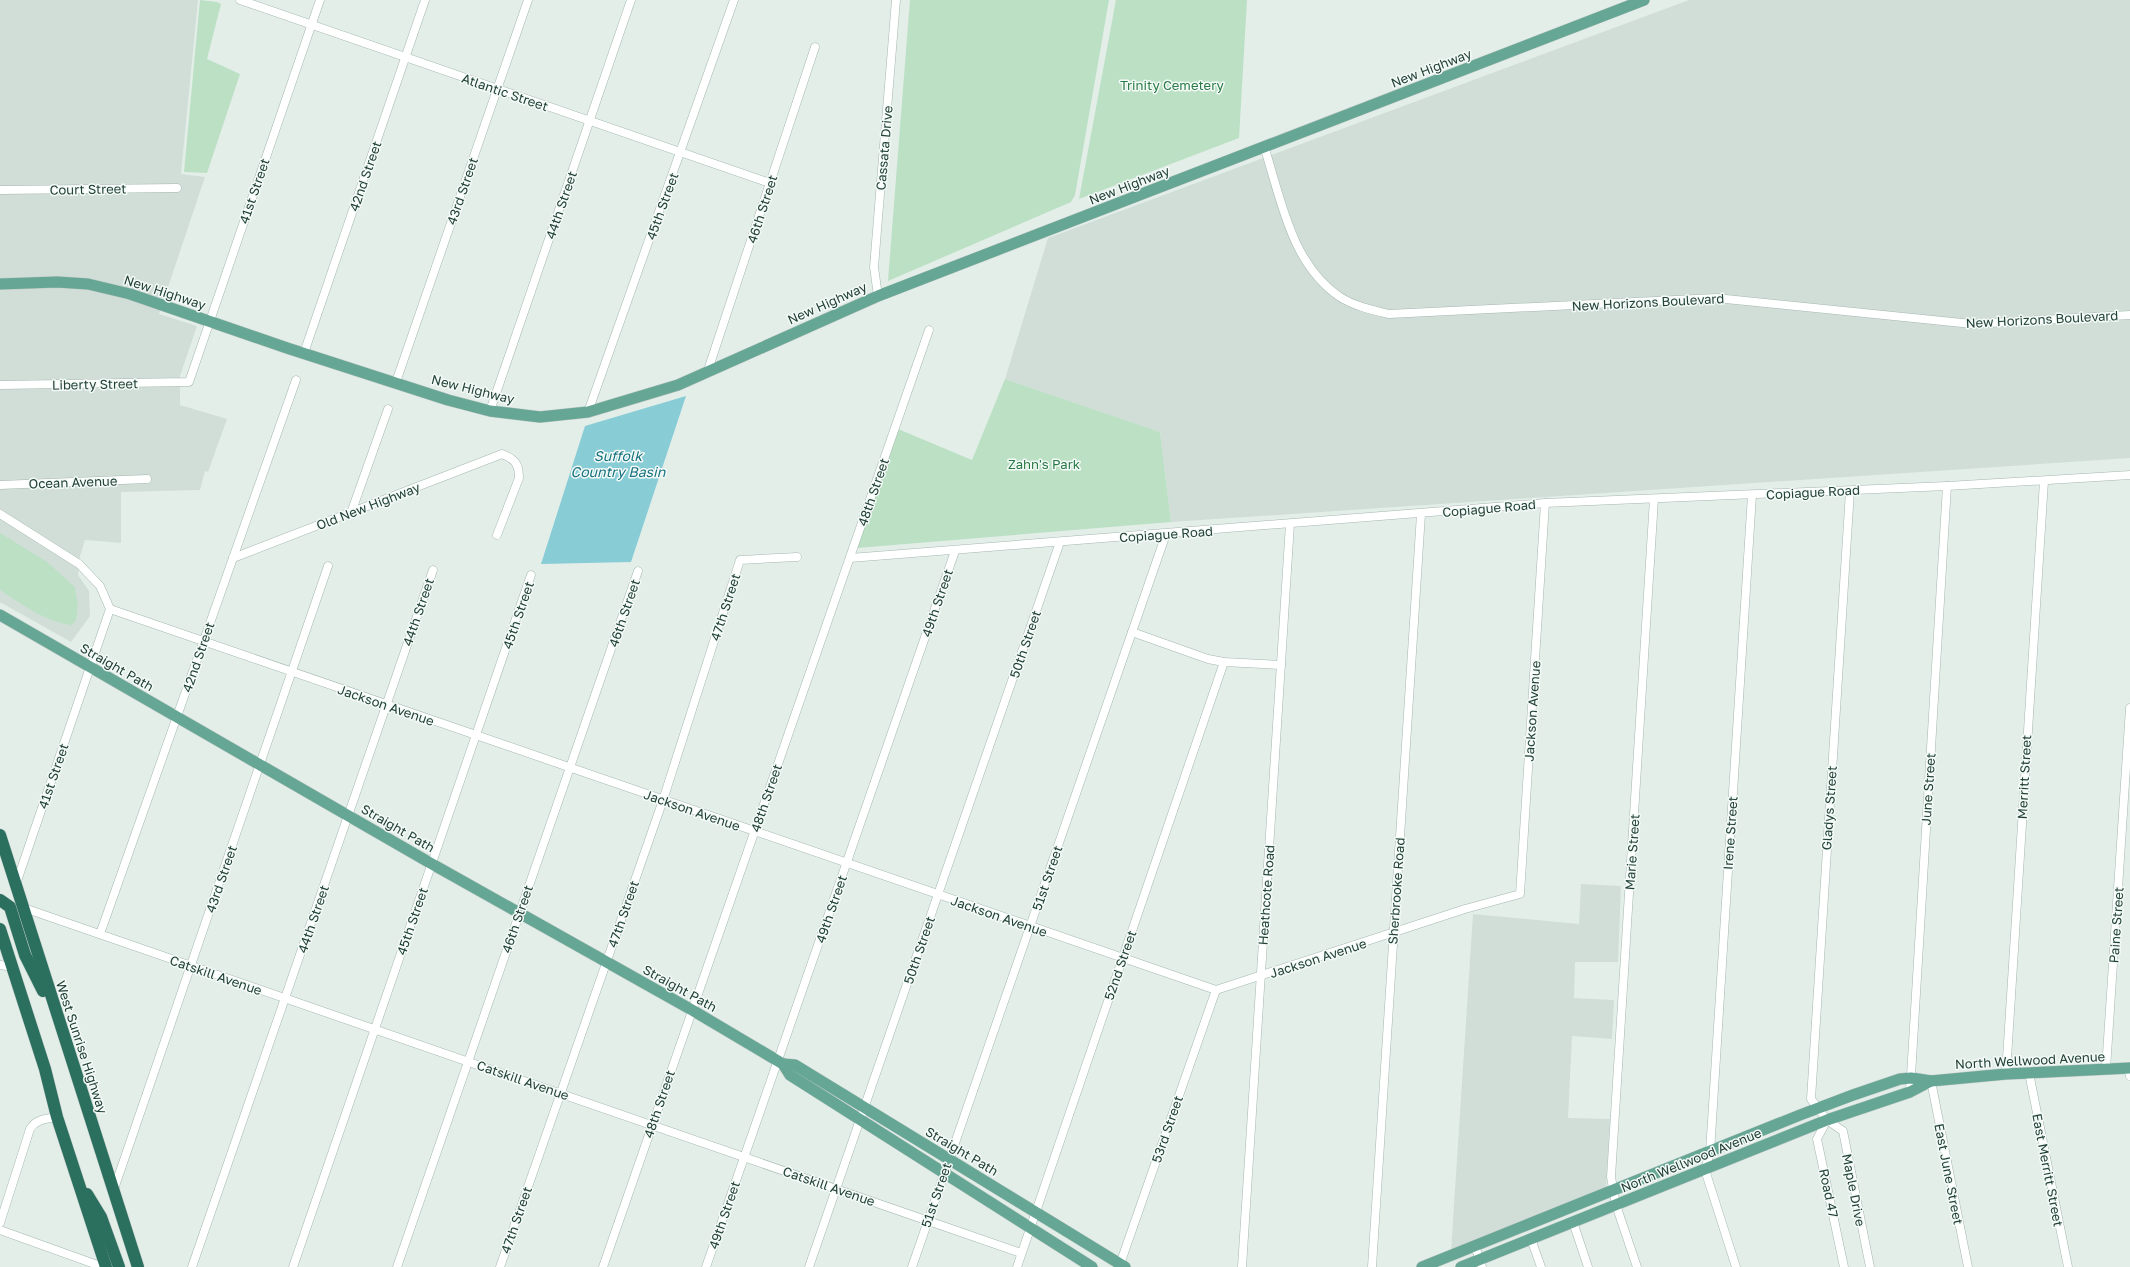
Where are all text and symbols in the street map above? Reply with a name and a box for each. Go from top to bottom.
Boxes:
street label: New Highway [1388,45,1474,91]
street label: Atlantic Street [460,70,550,114]
park label: Trinity Cemetery [1120,77,1225,93]
street label: Cassata Drive [872,105,896,191]
street label: 42nd Street [346,139,384,213]
street label: 43rd Street [443,155,481,227]
street label: 41st Street [235,156,273,226]
street label: New Highway [1086,162,1172,208]
street label: 44th Street [542,169,580,241]
street label: 45th Street [642,170,682,242]
street label: 46th Street [743,173,781,245]
street label: Court Street [49,180,127,198]
street label: New Highway [122,271,209,313]
street label: New Highway [785,278,870,328]
street label: New Horizons Boulevard [1571,290,1725,314]
street label: New Horizons Boulevard [1965,307,2119,331]
street label: New Highway [430,371,517,407]
street label: Liberty Street [52,375,138,393]
water label: Suffolk Country Basin [571,447,667,480]
street label: 48th Street [854,456,892,528]
park label: Zahn's Park [1008,456,1081,472]
street label: Ocean Avenue [28,472,118,492]
street label: Old New Highway [314,479,423,533]
street label: Copiague Road [1766,482,1860,502]
street label: Copiague Road [1441,496,1537,520]
street label: Copiague Road [1119,523,1213,545]
street label: 49th Street [918,567,956,639]
street label: 47th Street [707,571,743,643]
street label: 44th Street [399,576,437,648]
street label: 46th Street [605,577,643,649]
street label: 45th Street [499,579,537,651]
street label: 50th Street [1006,608,1044,680]
street label: 42nd Street [179,620,217,694]
street label: Straight Path [77,640,157,694]
street label: Jackson Avenue [1521,660,1543,762]
street label: Jackson Avenue [336,681,436,729]
street label: Merritt Street [2014,734,2034,820]
street label: 41st Street [34,741,72,811]
street label: June Street [1917,752,1939,826]
street label: 48th Street [747,762,785,834]
street label: Gladys Street [1818,765,1840,851]
street label: Jackson Avenue [642,786,742,834]
street label: Irene Street [1719,796,1741,870]
street label: Straight Path [358,801,438,855]
street label: Marie Street [1621,813,1643,891]
street label: Sherbrooke Road [1384,837,1408,945]
street label: 43rd Street [202,843,240,915]
street label: 51st Street [1028,843,1066,913]
street label: Heathcote Road [1255,844,1277,946]
street label: 49th Street [812,873,850,945]
street label: 47th Street [604,878,642,950]
street label: 44th Street [294,883,332,955]
street label: 46th Street [498,883,536,955]
street label: 45th Street [393,885,431,957]
street label: Paine Street [2105,886,2127,964]
street label: Jackson Avenue [949,892,1049,940]
street label: 50th Street [900,914,938,986]
street label: 52nd Street [1101,928,1139,1002]
street label: Jackson Avenue [1268,935,1368,981]
street label: Catskill Avenue [168,952,264,998]
street label: Straight Path [640,961,720,1015]
street label: West Sunrise Highway [53,978,111,1116]
street label: North Wellwood Avenue [1955,1048,2105,1072]
street label: Catskill Avenue [475,1057,571,1103]
street label: 48th Street [640,1068,678,1140]
street label: 53rd Street [1148,1093,1186,1165]
street label: East Merritt Street [2029,1112,2067,1228]
street label: East June Street [1931,1122,1967,1226]
street label: Straight Path [923,1123,1001,1179]
street label: North Wellwood Avenue [1618,1124,1764,1196]
street label: Maple Drive [1839,1152,1869,1228]
street label: 51st Street [917,1160,955,1230]
street label: Catskill Avenue [781,1163,877,1209]
street label: Road 47 [1816,1167,1842,1219]
street label: 49th Street [705,1179,743,1251]
street label: 47th Street [497,1184,535,1256]

